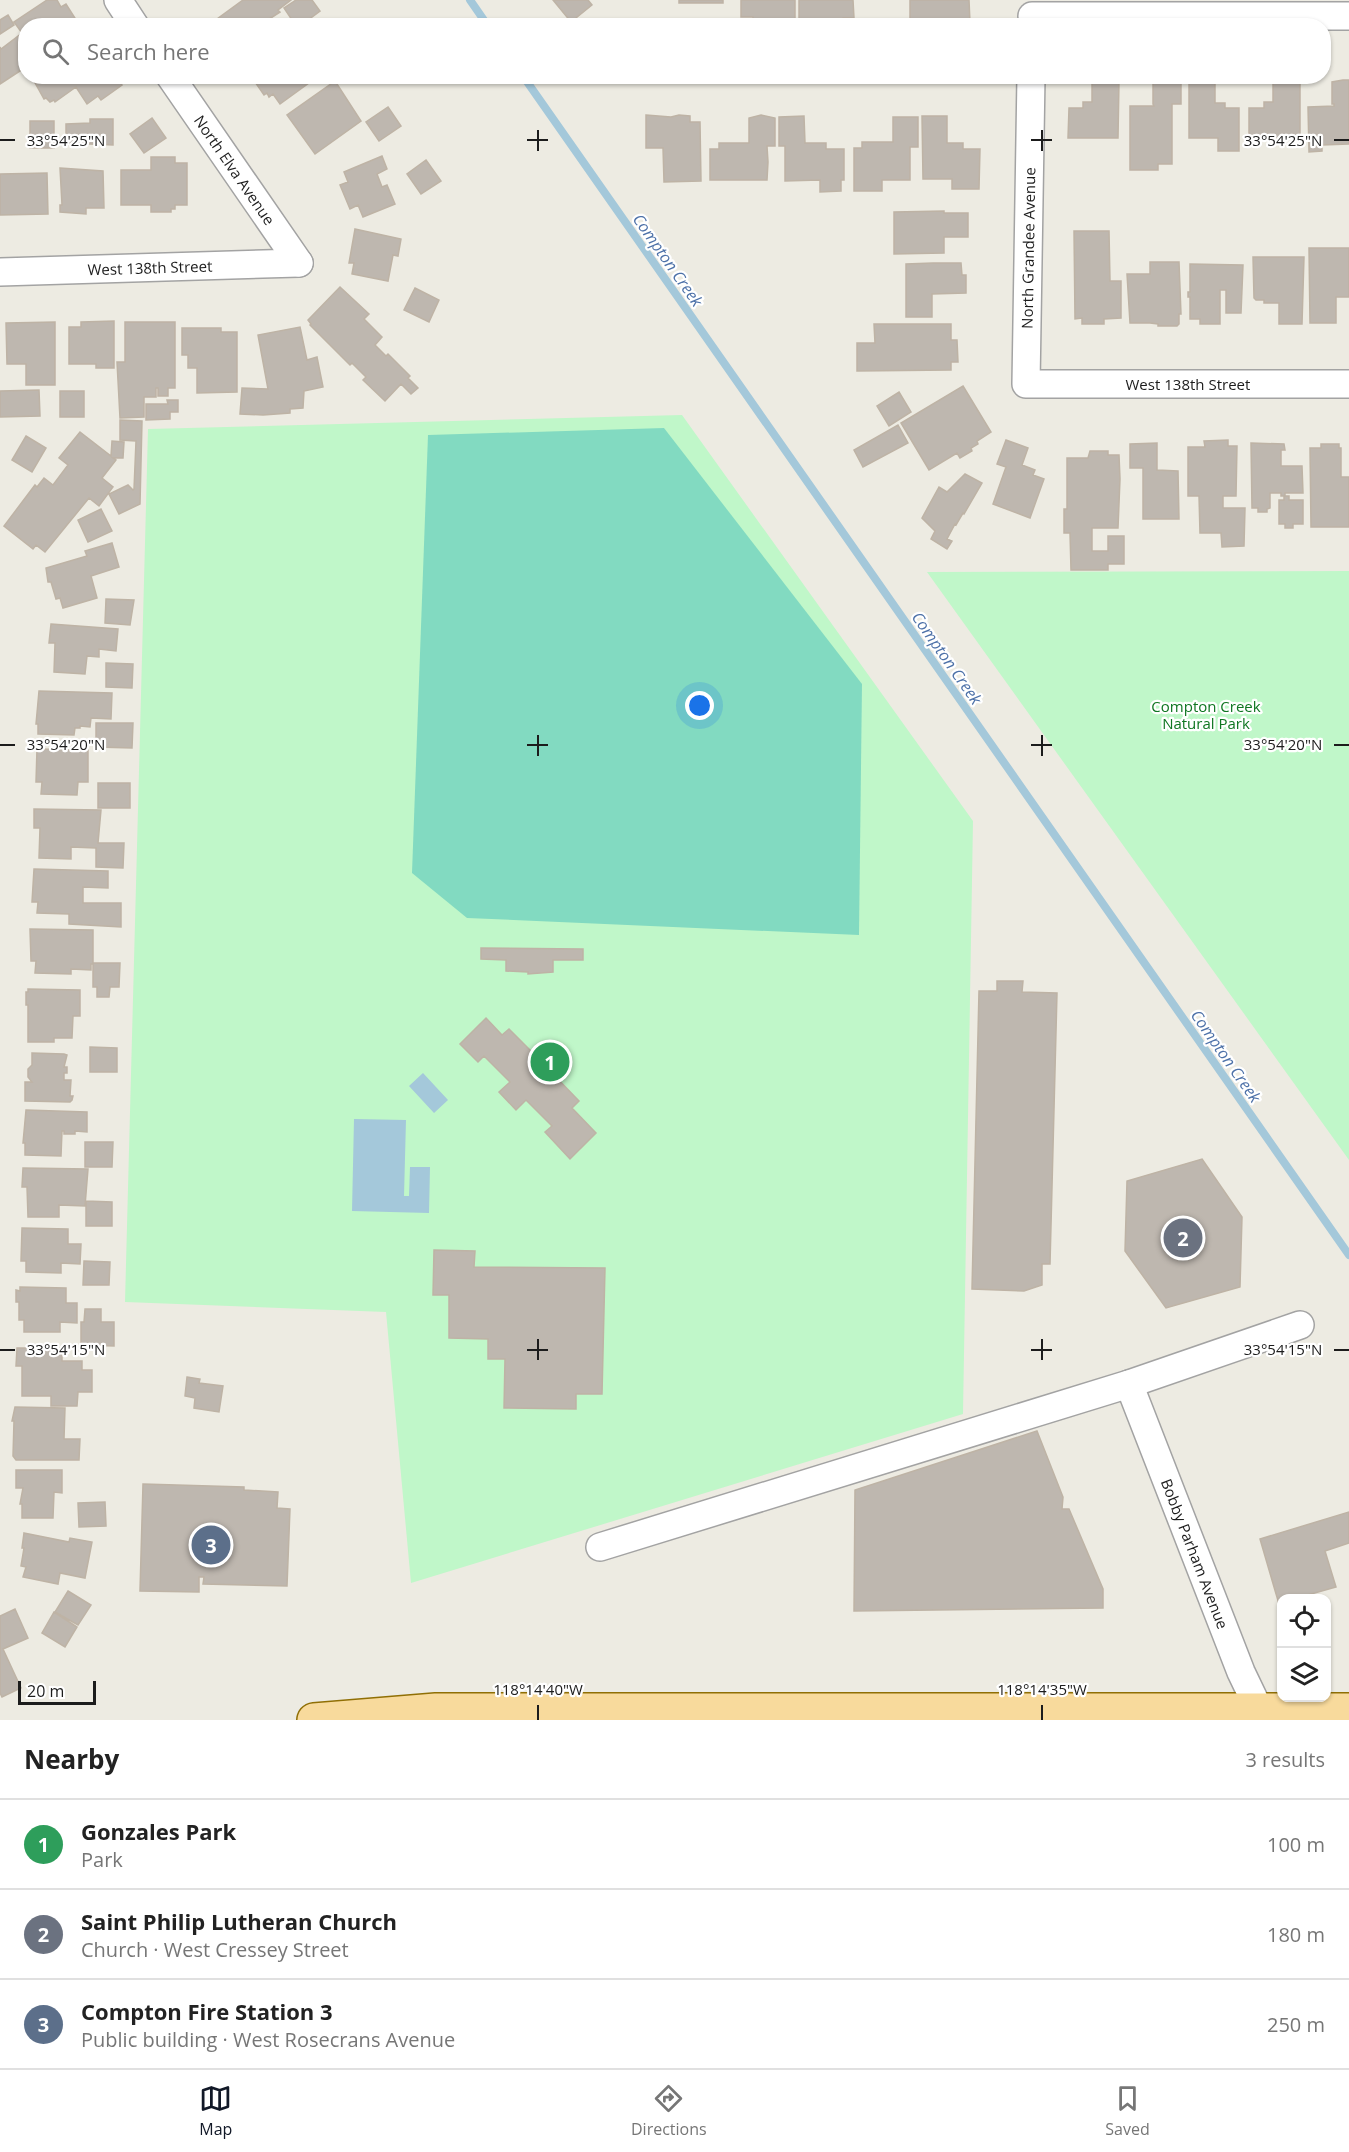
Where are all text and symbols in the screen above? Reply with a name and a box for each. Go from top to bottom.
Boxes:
search box [18,18,1331,84]
icon: search [39,35,72,68]
text: Search here [87,36,210,66]
street label: North Elva Avenue [190,111,280,229]
text: 33°54'25"N [27,130,105,150]
text: 33°54'25"N [1244,130,1322,150]
street label: North Grandee Avenue [1017,167,1039,329]
water label: Compton Creek [628,209,709,312]
street label: West 138th Street [87,256,213,279]
street label: West 138th Street [1126,374,1250,394]
water label: Compton Creek [907,607,988,710]
your location [685,691,714,720]
park label: Compton Creek Natural Park [1151,696,1261,733]
text: 33°54'20"N [27,734,105,754]
text: 33°54'20"N [1244,734,1322,754]
water label: Compton Creek [1186,1005,1267,1108]
pin: 1 [530,1040,570,1084]
pin: 2 [1164,1216,1202,1260]
text: 33°54'15"N [27,1339,105,1359]
text: 33°54'15"N [1244,1339,1322,1359]
street label: Bobby Parham Avenue [1157,1476,1233,1632]
pin: 3 [192,1522,230,1568]
map controls [1277,1594,1331,1702]
button: locate [1277,1594,1331,1648]
button: layers [1277,1648,1331,1702]
scale bar [18,1678,96,1706]
text: 118°14'40"W [493,1679,583,1699]
text: 118°14'35"W [997,1679,1087,1699]
text: 20 m [27,1680,64,1702]
text: Nearby [24,1741,119,1777]
text: 3 results [1245,1746,1325,1773]
text: Gonzales Park [81,1816,236,1846]
text: 1 [38,1831,49,1858]
text: 100 m [1267,1831,1325,1858]
text: Park [81,1846,123,1873]
text: Saint Philip Lutheran Church [81,1906,397,1936]
text: 2 [38,1921,49,1948]
text: 180 m [1267,1921,1325,1948]
text: Church · West Cressey Street [81,1936,349,1963]
text: Compton Fire Station 3 [81,1996,333,2026]
text: 3 [38,2011,49,2038]
text: 250 m [1267,2011,1325,2038]
text: Public building · West Rosecrans Avenue [81,2026,455,2053]
tab: Map [199,2082,232,2140]
tab: Directions [631,2082,707,2140]
tab: Saved [1105,2082,1150,2140]

